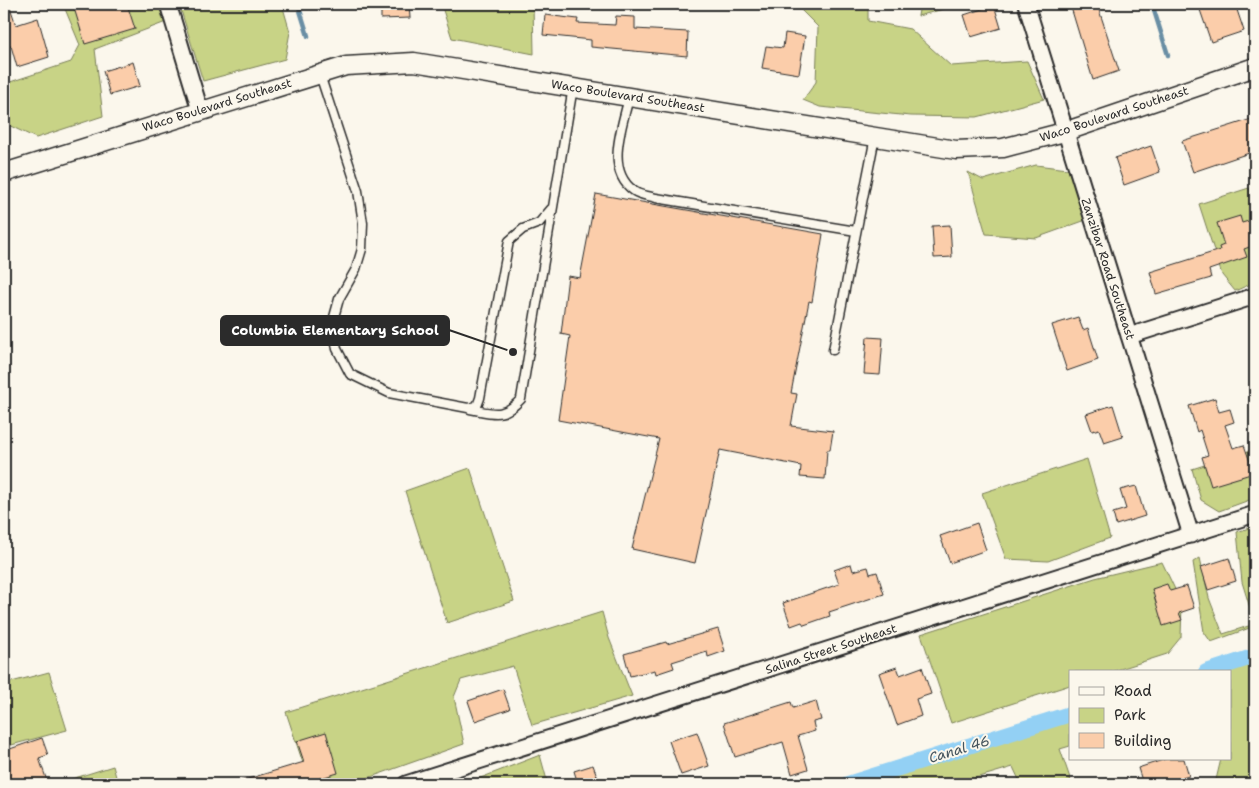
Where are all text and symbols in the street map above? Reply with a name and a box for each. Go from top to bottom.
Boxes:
street label: Waco Boulevard Southeast [140,75,294,135]
street label: Waco Boulevard Southeast [550,76,706,116]
street label: Waco Boulevard Southeast [1038,82,1190,146]
street label: Zanzibar Road Southeast [1077,196,1139,342]
callout: Columbia Elementary School [221,316,449,345]
text: Columbia Elementary School [231,321,439,339]
street label: Salina Street Southeast [763,620,899,678]
legend [1069,670,1232,760]
text: Road [1114,681,1152,701]
text: Park [1114,705,1146,725]
water label: Canal 46 [926,731,992,767]
text: Building [1114,731,1171,751]

